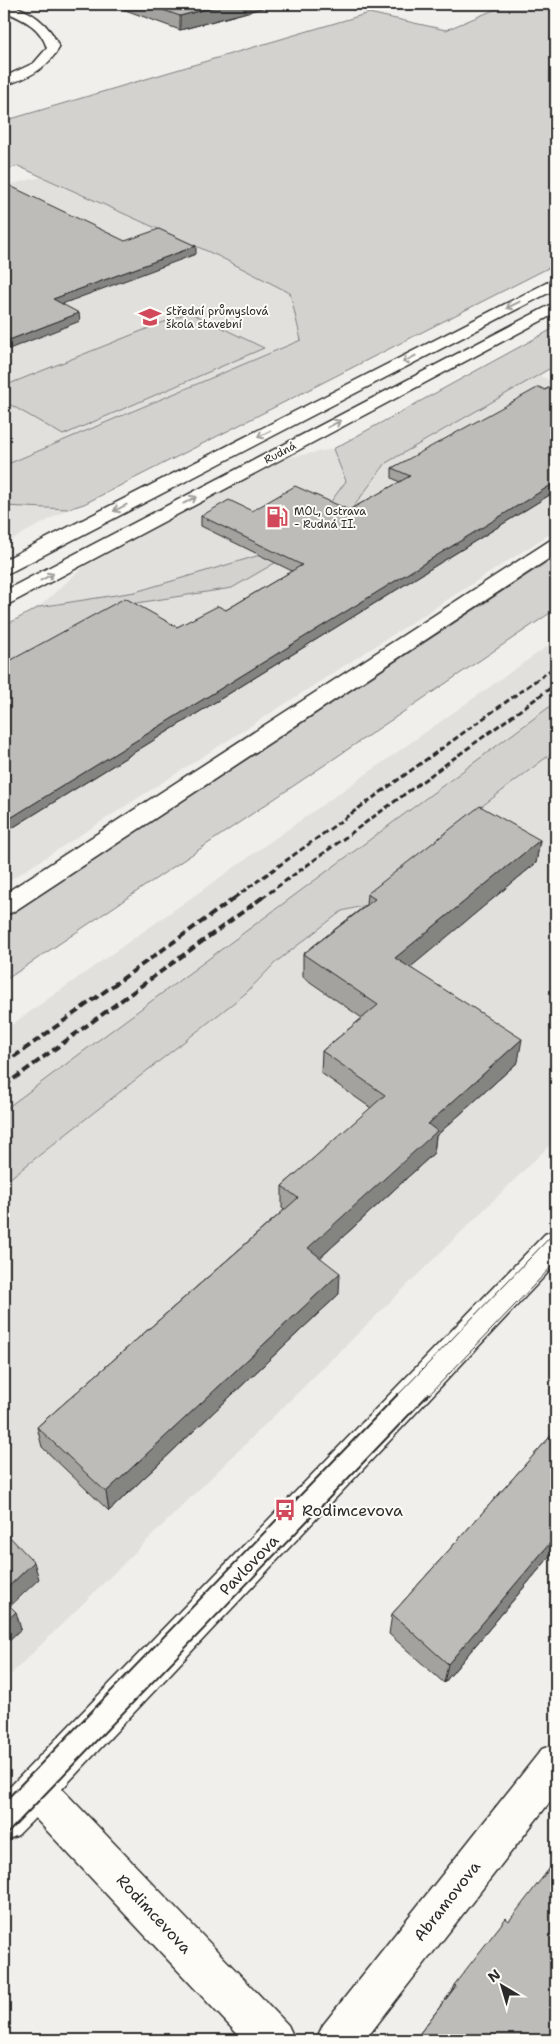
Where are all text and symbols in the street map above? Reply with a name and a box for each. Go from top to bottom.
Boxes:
one-way arrow [506,301,521,310]
school or university icon: Střední průmyslová škola stavební [137,304,163,330]
place label: Střední průmyslová škola stavební [166,304,268,332]
one-way arrow [401,354,416,364]
one-way arrow [326,419,341,428]
one-way arrow [257,430,272,439]
street label: Rudná [261,438,299,468]
one-way arrow [183,495,197,505]
one-way arrow [113,504,128,513]
fuel station icon: MOL, Ostrava - Rudná II. [264,504,290,530]
place label: MOL, Ostrava - Rudná II. [294,504,366,532]
one-way arrow [39,572,54,581]
bus stop icon: Rodimcevova [272,1497,298,1523]
place label: Rodimcevova [302,1500,403,1521]
street label: Pavlovova [215,1530,283,1600]
street label: Abramovova [409,1856,485,1946]
street label: Rodimcevova [112,1870,196,1958]
north arrow [478,1962,528,2012]
text: N [484,1965,504,1986]

